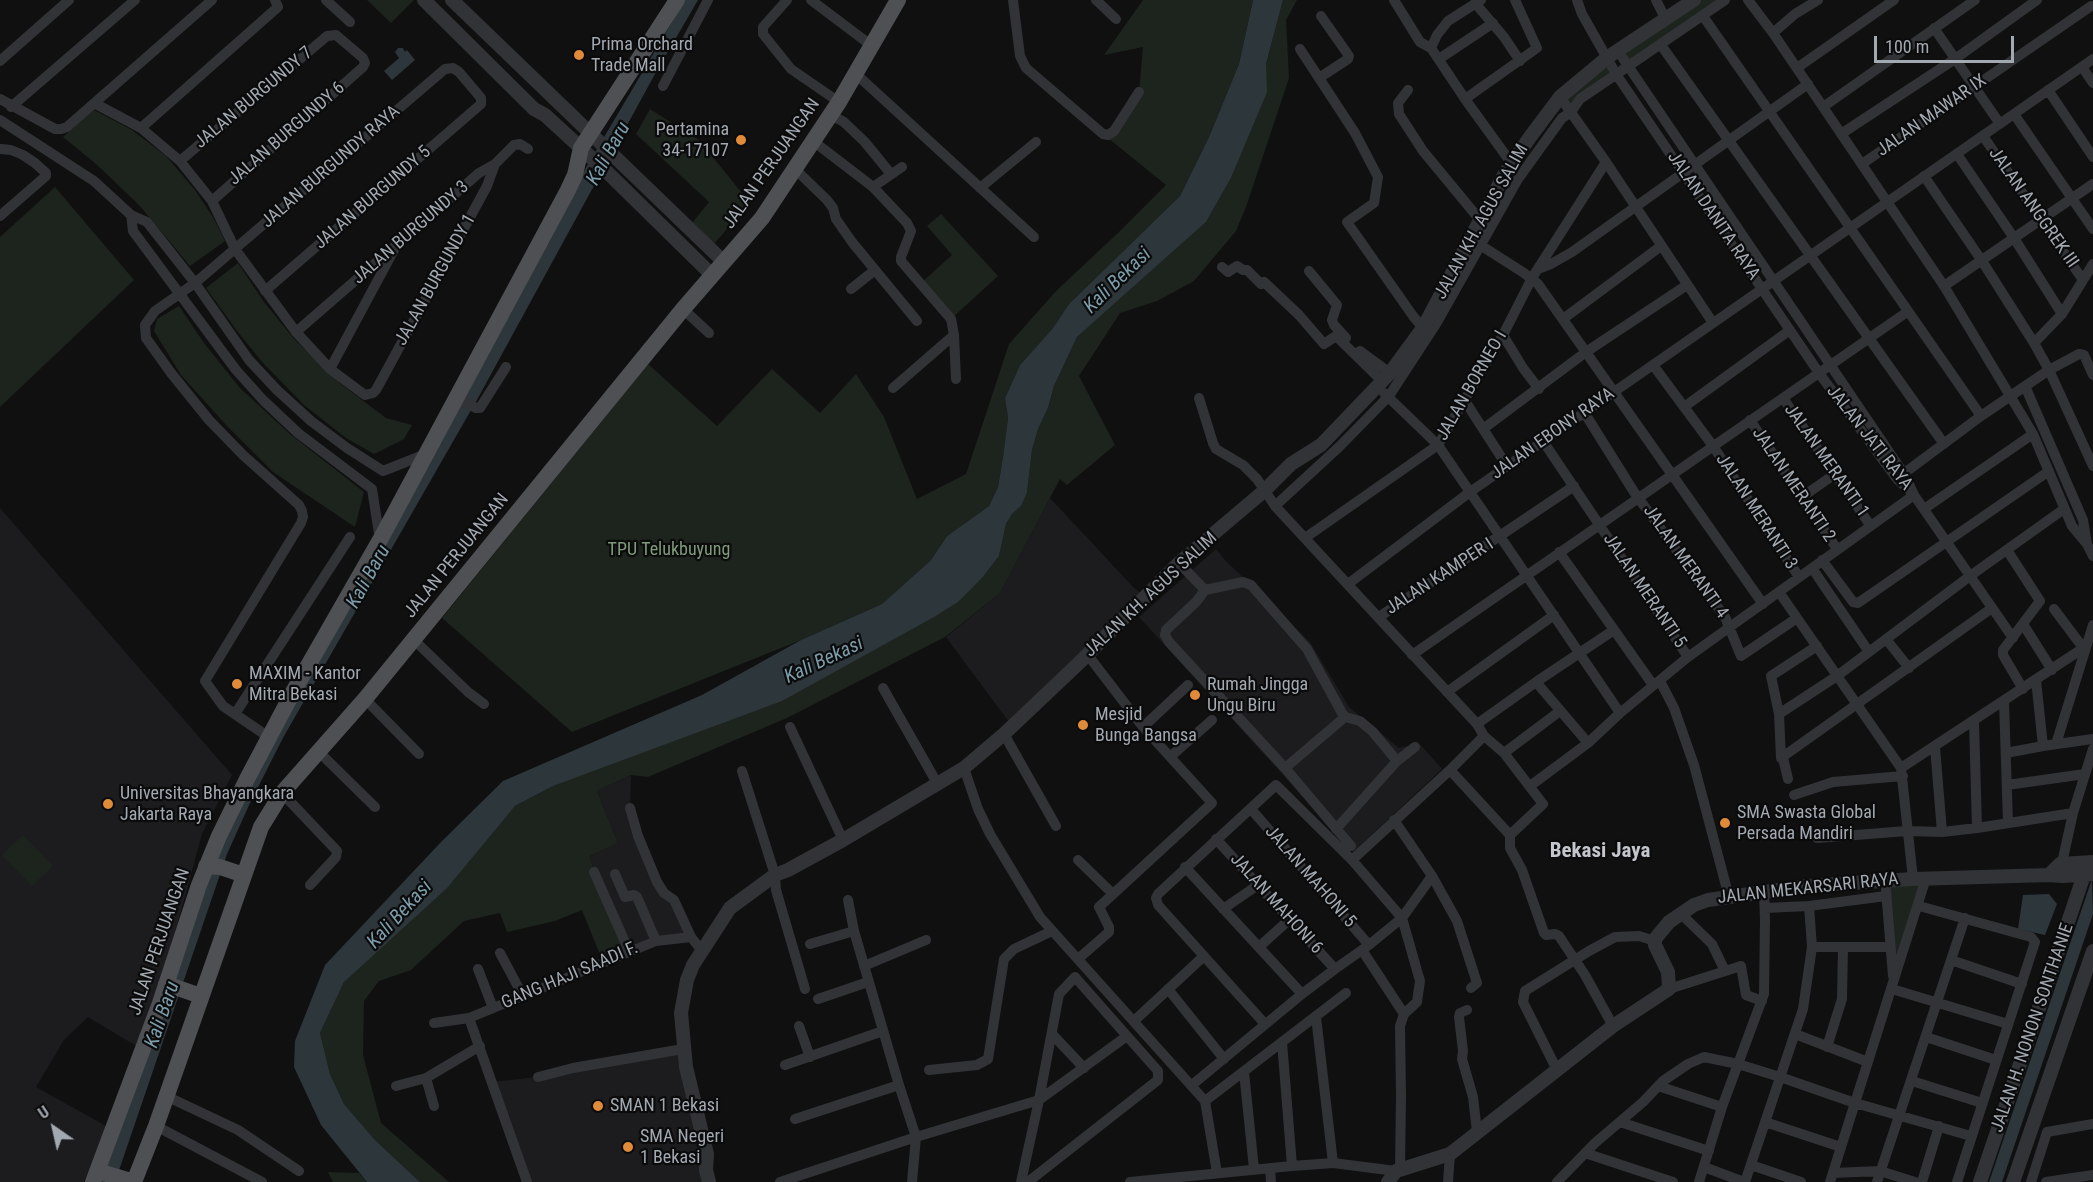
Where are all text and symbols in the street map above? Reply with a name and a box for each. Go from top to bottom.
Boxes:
scale bar [1877,24,2016,62]
place label: Prima Orchard Trade Mall [591,34,693,76]
text: 100 m [1885,36,1929,57]
street label: JALAN BURGUNDY 7 [191,42,317,154]
marker: Prima Orchard Trade Mall [572,48,586,62]
street label: JALAN MAWAR IX [1873,70,1991,162]
street label: JALAN BURGUNDY 6 [224,78,350,190]
street label: JALAN PERJUANGAN [719,95,825,233]
street label: JALAN BURGUNDY RAYA [257,101,405,233]
water label: Kali Baru [582,118,636,190]
place label: Pertamina 34-17107 [656,119,729,162]
marker: Pertamina 34-17107 [734,133,748,147]
street label: JALAN KH. AGUS SALIM [1430,141,1534,303]
street label: JALAN BURGUNDY 5 [310,142,436,254]
street label: JALAN ANGGREK III [1983,144,2083,272]
street label: JALAN DANITA RAYA [1662,148,1764,284]
street label: JALAN BURGUNDY 3 [348,177,474,289]
street label: JALAN BURGUNDY 1 [391,210,481,350]
water label: Kali Bekasi [1079,243,1157,319]
street label: JALAN BORNEO I [1432,327,1512,445]
street label: JALAN JATI RAYA [1821,381,1917,495]
street label: JALAN EBONY RAYA [1487,383,1619,485]
street label: JALAN MERANTI 1 [1779,400,1873,522]
street label: JALAN MERANTI 2 [1747,424,1839,546]
street label: JALAN MERANTI 3 [1711,450,1801,574]
street label: JALAN PERJUANGAN [400,489,514,623]
street label: JALAN MERANTI 4 [1638,501,1732,623]
street label: JALAN KH. AGUS SALIM [1080,528,1222,662]
street label: JALAN MERANTI 5 [1598,530,1690,652]
street label: JALAN KAMPER I [1382,534,1498,620]
park label: TPU Telukbuyung [608,539,730,561]
water label: Kali Baru [342,541,396,613]
water label: Kali Bekasi [781,632,867,690]
place label: MAXIM - Kantor Mitra Bekasi [249,663,361,706]
place label: Rumah Jingga Ungu Biru [1207,674,1308,716]
marker: MAXIM - Kantor Mitra Bekasi [230,677,244,691]
marker: Rumah Jingga Ungu Biru [1188,688,1202,702]
place label: Mesjid Bunga Bangsa [1095,704,1197,746]
marker: Mesjid Bunga Bangsa [1076,718,1090,732]
place label: Universitas Bhayangkara Jakarta Raya [120,783,294,826]
marker: Universitas Bhayangkara Jakarta Raya [101,797,115,811]
place label: SMA Swasta Global Persada Mandiri [1737,802,1876,844]
marker: SMA Swasta Global Persada Mandiri [1718,816,1732,830]
street label: JALAN MAHONI 5 [1260,822,1360,932]
district label: Bekasi Jaya [1550,839,1650,865]
street label: JALAN MAHONI 6 [1225,849,1327,959]
street label: JALAN PERJUANGAN [125,866,195,1018]
street label: JALAN MEKARSARI RAYA [1717,869,1899,909]
water label: Kali Bekasi [362,876,438,954]
street label: JALAN H. NONON SONTHANIE [1987,921,2079,1135]
street label: GANG HAJI SAADI F. [498,937,642,1015]
water label: Kali Baru [141,979,185,1051]
place label: SMAN 1 Bekasi [610,1095,719,1117]
north arrow [24,1098,84,1158]
marker: SMAN 1 Bekasi [591,1099,605,1113]
text: U [35,1102,53,1123]
place label: SMA Negeri 1 Bekasi [640,1126,724,1168]
marker: SMA Negeri 1 Bekasi [621,1140,635,1154]

